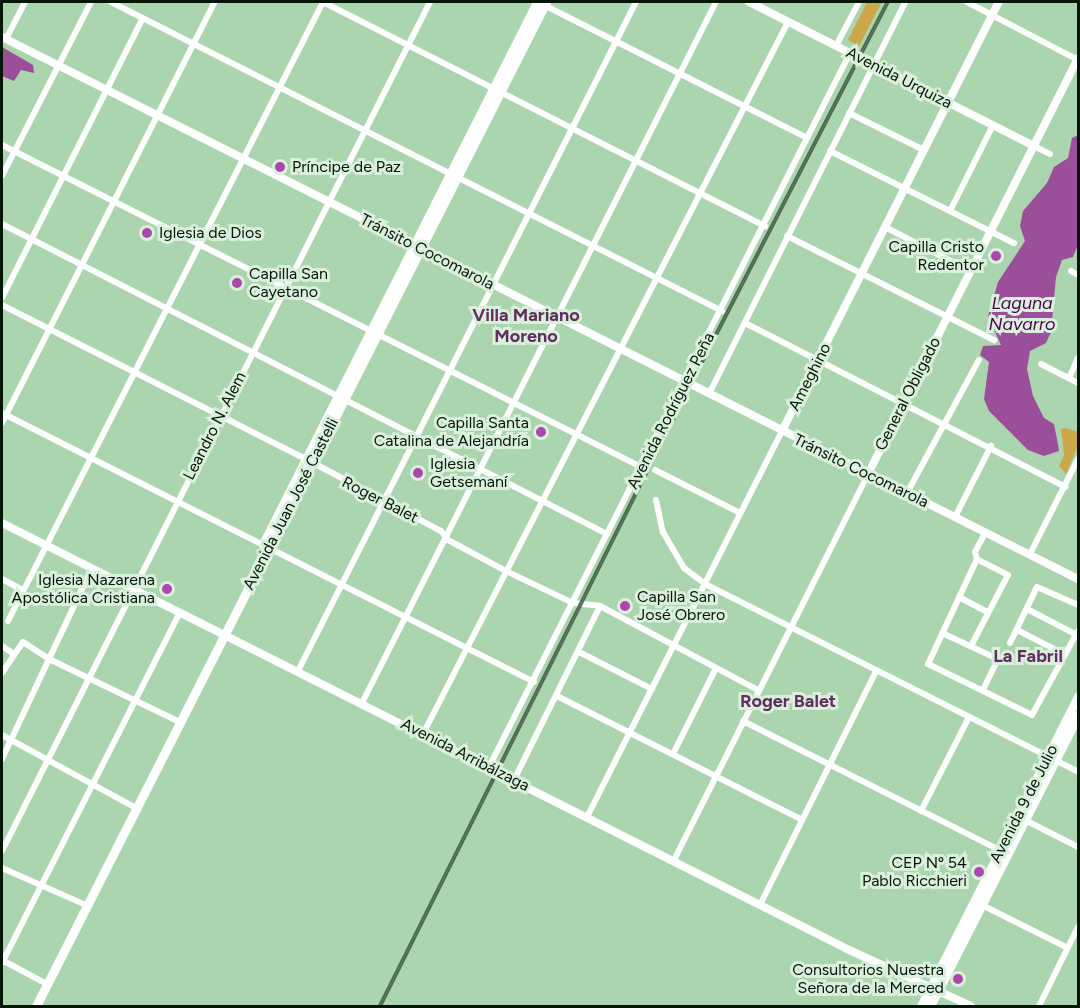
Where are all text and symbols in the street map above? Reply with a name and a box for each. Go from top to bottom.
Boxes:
street label: Avenida Urquiza [843,43,955,113]
place label: Príncipe de Paz [292,157,401,177]
marker: Príncipe de Paz [273,160,287,174]
street label: Tránsito Cocomarola [357,210,497,294]
place label: Iglesia de Dios [159,223,262,243]
marker: Iglesia de Dios [140,226,154,240]
place label: Capilla Cristo Redentor [889,237,984,275]
marker: Capilla Cristo Redentor [989,249,1003,263]
place label: Capilla San Cayetano [249,264,328,302]
marker: Capilla San Cayetano [230,276,244,290]
water label: Laguna Navarro [989,293,1055,336]
district label: Villa Mariano Moreno [472,305,580,348]
street label: Avenida Rodríguez Peña [623,329,719,493]
street label: General Obligado [871,334,945,454]
street label: Ameghino [785,340,835,414]
street label: Leandro N. Alem [180,369,250,483]
place label: Capilla Santa Catalina de Alejandría [374,413,529,451]
street label: Avenida Juan José Castelli [239,415,343,593]
marker: Capilla Santa Catalina de Alejandría [534,425,548,439]
street label: Tránsito Cocomarola [790,430,932,512]
place label: Iglesia Getsemaní [430,454,508,492]
marker: Iglesia Getsemaní [411,466,425,480]
street label: Roger Balet [339,473,421,527]
place label: Iglesia Nazarena Apostólica Cristiana [12,570,155,608]
marker: Iglesia Nazarena Apostólica Cristiana [160,582,174,596]
place label: Capilla San José Obrero [637,587,725,625]
marker: Capilla San José Obrero [618,599,632,613]
district label: La Fabril [993,645,1063,667]
district label: Roger Balet [740,690,836,712]
street label: Avenida Arribálzaga [398,714,532,796]
street label: Avenida 9 de Julio [986,742,1062,866]
place label: CEP Nº 54 Pablo Ricchieri [862,853,967,891]
marker: CEP Nº 54 Pablo Ricchieri [972,865,986,879]
place label: Consultorios Nuestra Señora de la Merced [792,960,944,998]
marker: Consultorios Nuestra Señora de la Merced [949,970,967,988]

